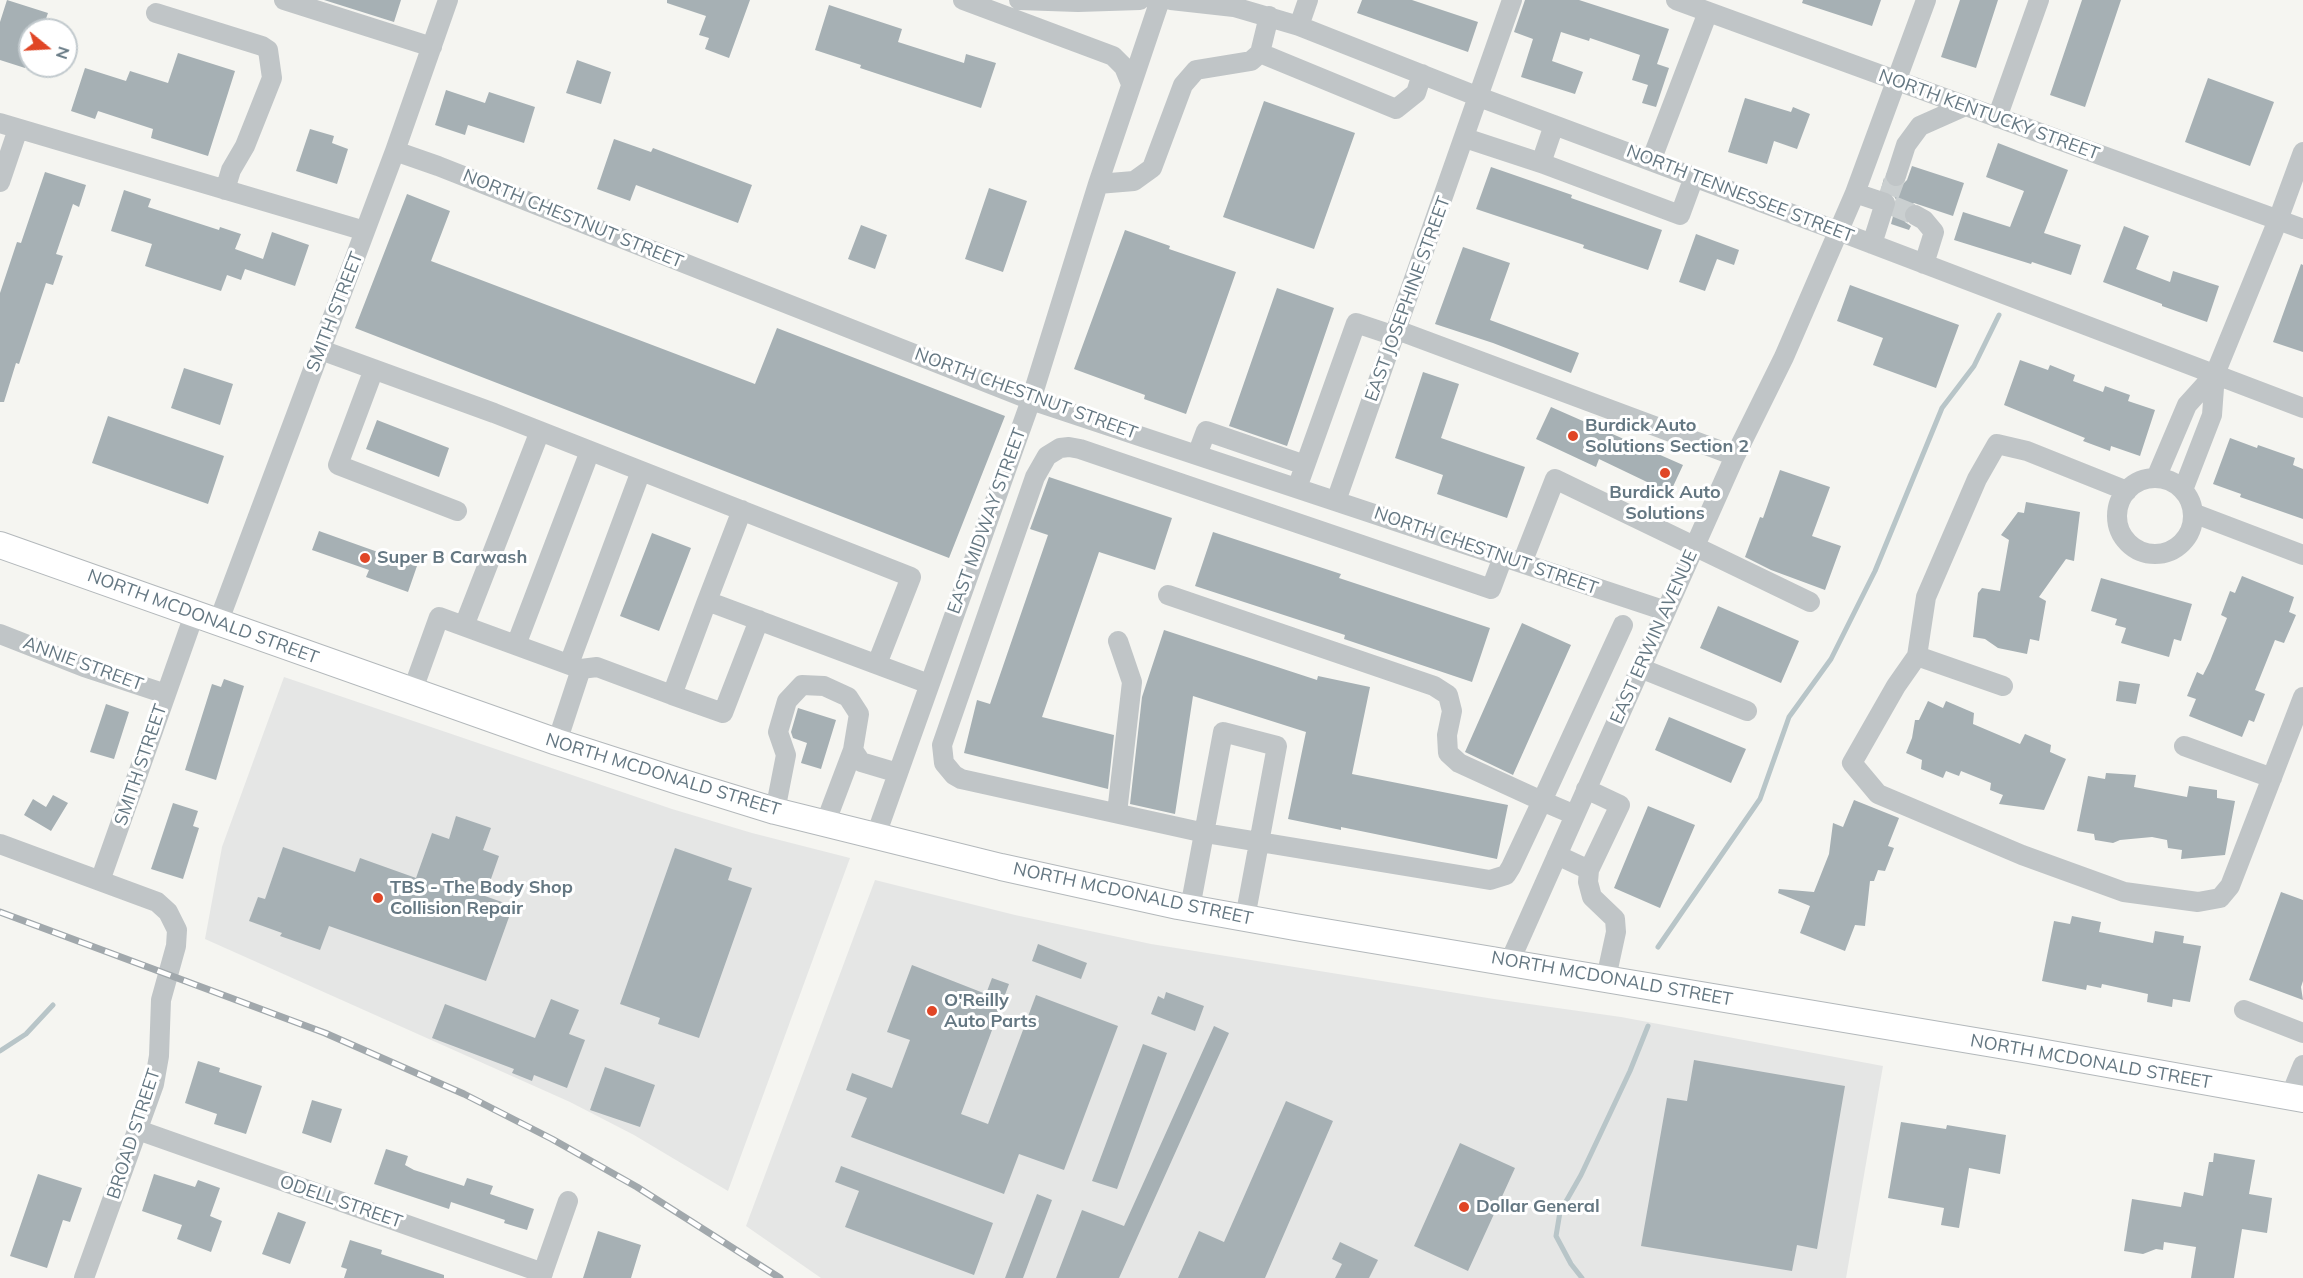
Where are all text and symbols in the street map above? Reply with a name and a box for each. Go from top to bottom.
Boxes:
north arrow [18,18,78,78]
text: N [52,44,75,62]
street label: NORTH KENTUCKY STREET [1876,65,2102,165]
street label: NORTH TENNESSEE STREET [1623,141,1857,247]
street label: NORTH CHESTNUT STREET [460,165,686,273]
street label: EAST JOSEPHINE STREET [1361,194,1455,404]
street label: SMITH STREET [302,249,368,375]
street label: NORTH CHESTNUT STREET [912,344,1140,444]
place label: Burdick Auto Solutions Section 2 [1585,415,1749,458]
street label: EAST MIDWAY STREET [943,425,1031,617]
marker: Burdick Auto Solutions Section 2 [1566,429,1580,443]
marker: Burdick Auto Solutions [1658,466,1672,480]
place label: Burdick Auto Solutions [1609,482,1721,524]
street label: NORTH CHESTNUT STREET [1371,502,1601,600]
place label: Super B Carwash [377,547,527,569]
street label: EAST ERWIN AVENUE [1606,547,1702,727]
marker: Super B Carwash [358,551,372,565]
street label: NORTH MCDONALD STREET [84,565,322,669]
street label: ANNIE STREET [20,632,146,696]
street label: SMITH STREET [110,702,172,828]
street label: NORTH MCDONALD STREET [543,729,783,821]
street label: NORTH MCDONALD STREET [1011,858,1255,930]
place label: TBS - The Body Shop Collision Repair [390,877,573,920]
marker: TBS - The Body Shop Collision Repair [371,891,385,905]
street label: NORTH MCDONALD STREET [1490,947,1734,1011]
place label: O'Reilly Auto Parts [944,990,1037,1032]
marker: O'Reilly Auto Parts [925,1004,939,1018]
street label: NORTH MCDONALD STREET [1969,1030,2213,1094]
street label: BROAD STREET [103,1066,165,1202]
street label: ODELL STREET [277,1171,405,1233]
place label: Dollar General [1476,1196,1600,1218]
marker: Dollar General [1457,1200,1471,1214]

